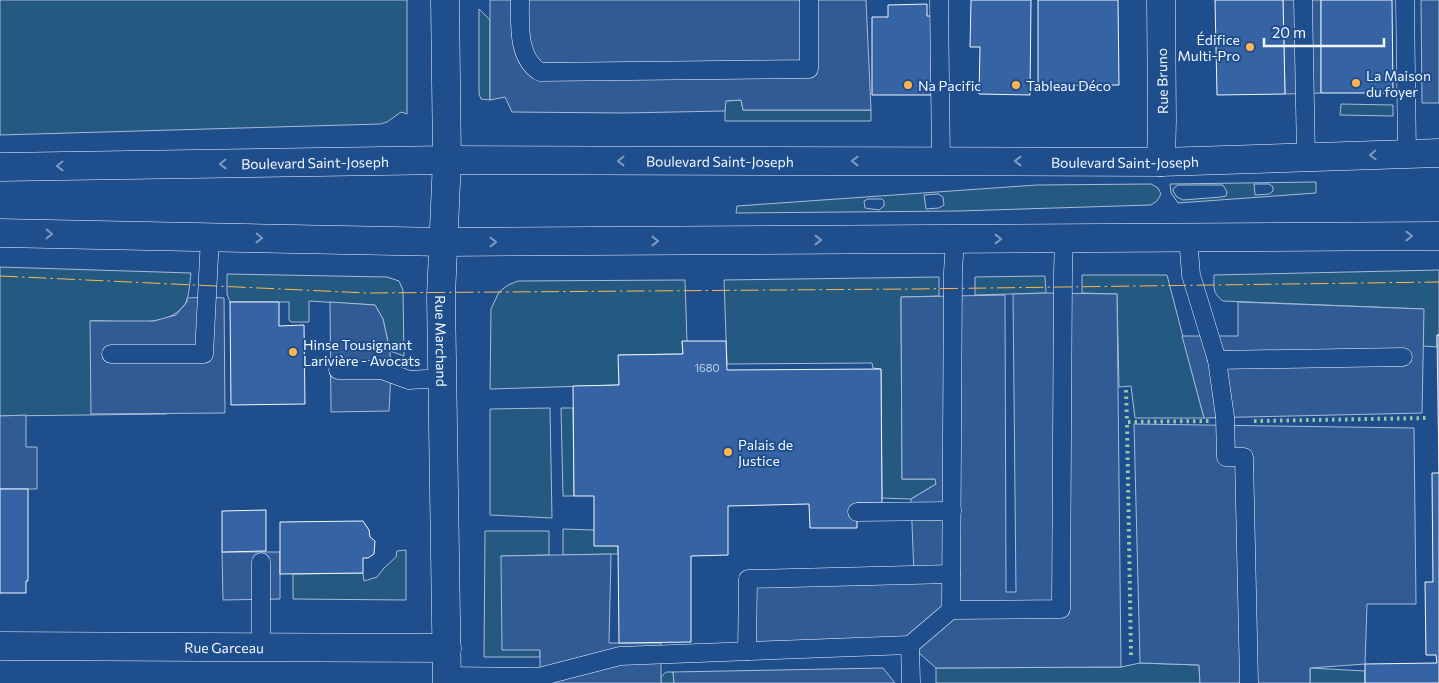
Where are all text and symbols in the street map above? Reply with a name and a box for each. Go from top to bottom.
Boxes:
scale bar [1264,15,1384,47]
text: 20 m [1272,23,1306,41]
place label: Édifice Multi-Pro [1178,31,1240,64]
marker: Édifice Multi-Pro [1244,41,1256,53]
street label: Rue Bruno [1153,48,1171,114]
place label: La Maison du foyer [1366,67,1431,100]
place label: Na Pacific [918,77,981,94]
place label: Tableau Déco [1026,77,1111,94]
marker: La Maison du foyer [1350,77,1362,89]
marker: Na Pacific [902,79,914,91]
marker: Tableau Déco [1010,79,1022,91]
one-way arrow [1369,150,1376,160]
street label: Boulevard Saint-Joseph [241,152,389,172]
street label: Boulevard Saint-Joseph [646,152,794,169]
street label: Boulevard Saint-Joseph [1051,152,1199,171]
one-way arrow [617,156,624,166]
one-way arrow [851,156,859,166]
one-way arrow [1014,156,1022,166]
one-way arrow [219,159,226,169]
one-way arrow [56,161,64,171]
one-way arrow [45,228,53,239]
one-way arrow [1406,231,1413,241]
one-way arrow [256,233,263,243]
one-way arrow [994,234,1002,244]
one-way arrow [814,235,822,245]
one-way arrow [489,236,497,247]
one-way arrow [652,236,660,246]
street label: Rue Marchand [432,295,451,387]
place label: Hinse Tousignant Larivière - Avocats [303,336,421,369]
marker: Hinse Tousignant Larivière - Avocats [287,346,299,358]
house number: 1680 [694,361,720,374]
place label: Palais de Justice [738,436,793,469]
marker: Palais de Justice [722,446,734,458]
street label: Rue Garceau [184,638,264,656]

